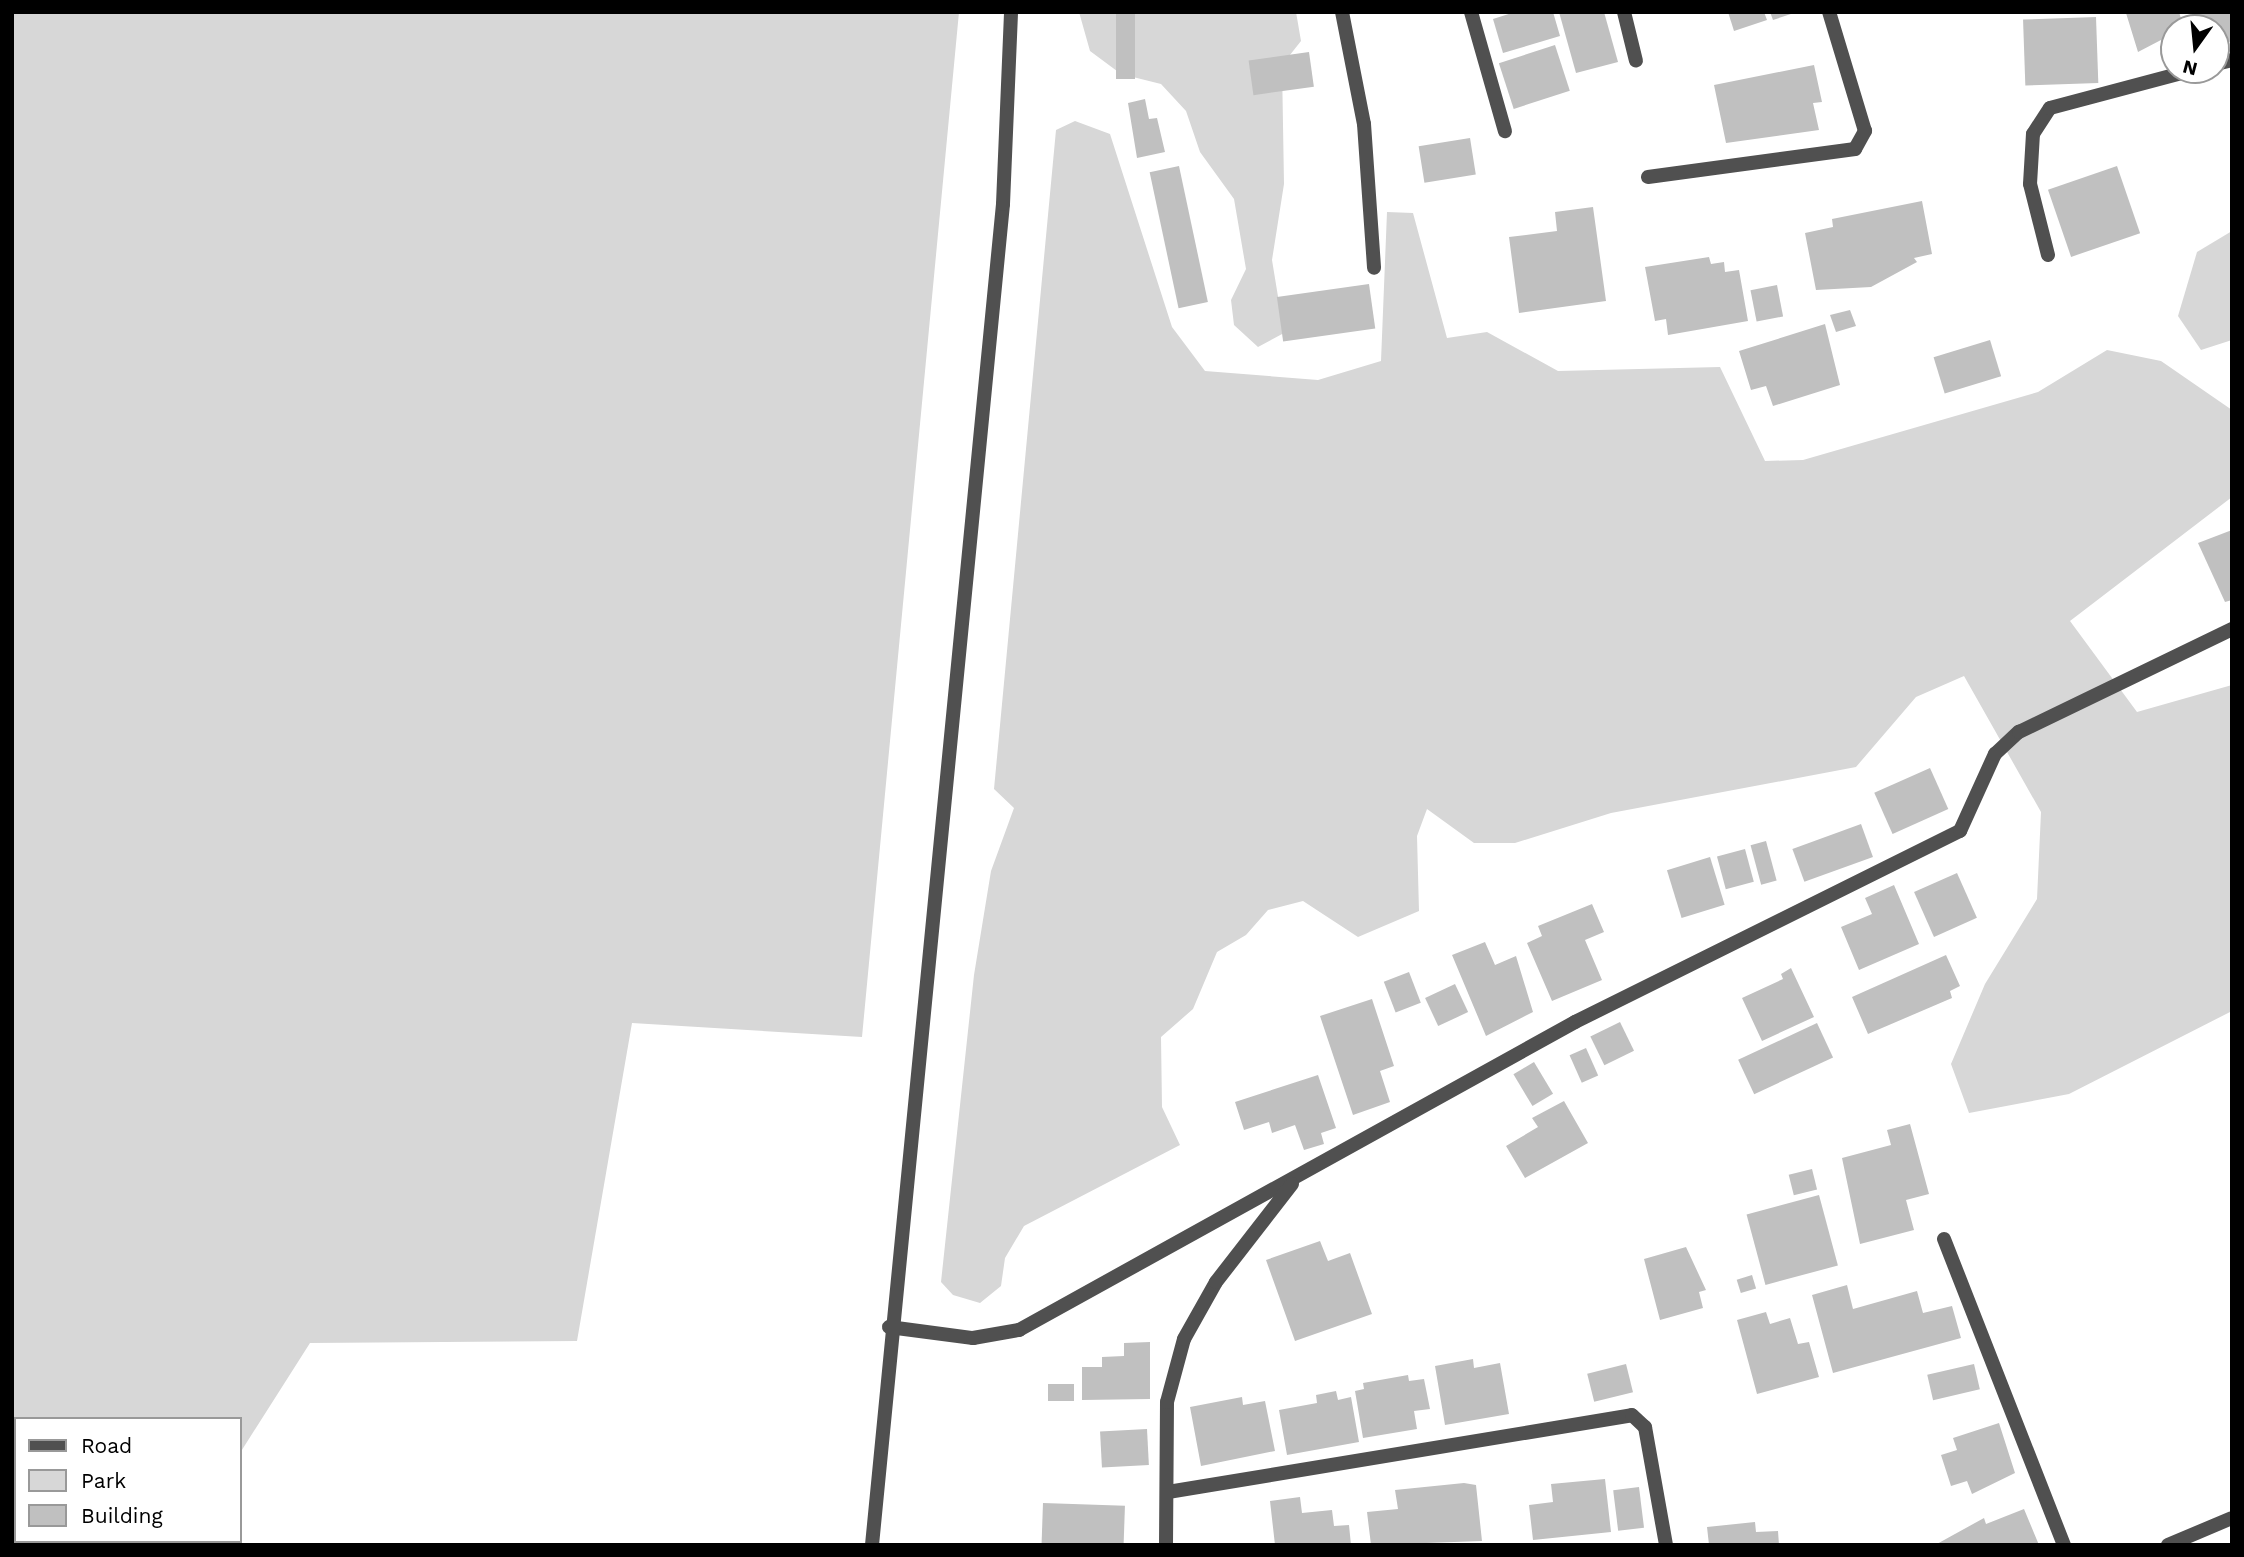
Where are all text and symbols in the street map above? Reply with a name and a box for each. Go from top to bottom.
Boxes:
north arrow [2160,14,2230,84]
text: N [2180,55,2200,81]
legend [14,1417,242,1543]
text: Road [81,1433,132,1458]
text: Park [81,1468,126,1493]
text: Building [81,1503,163,1528]

